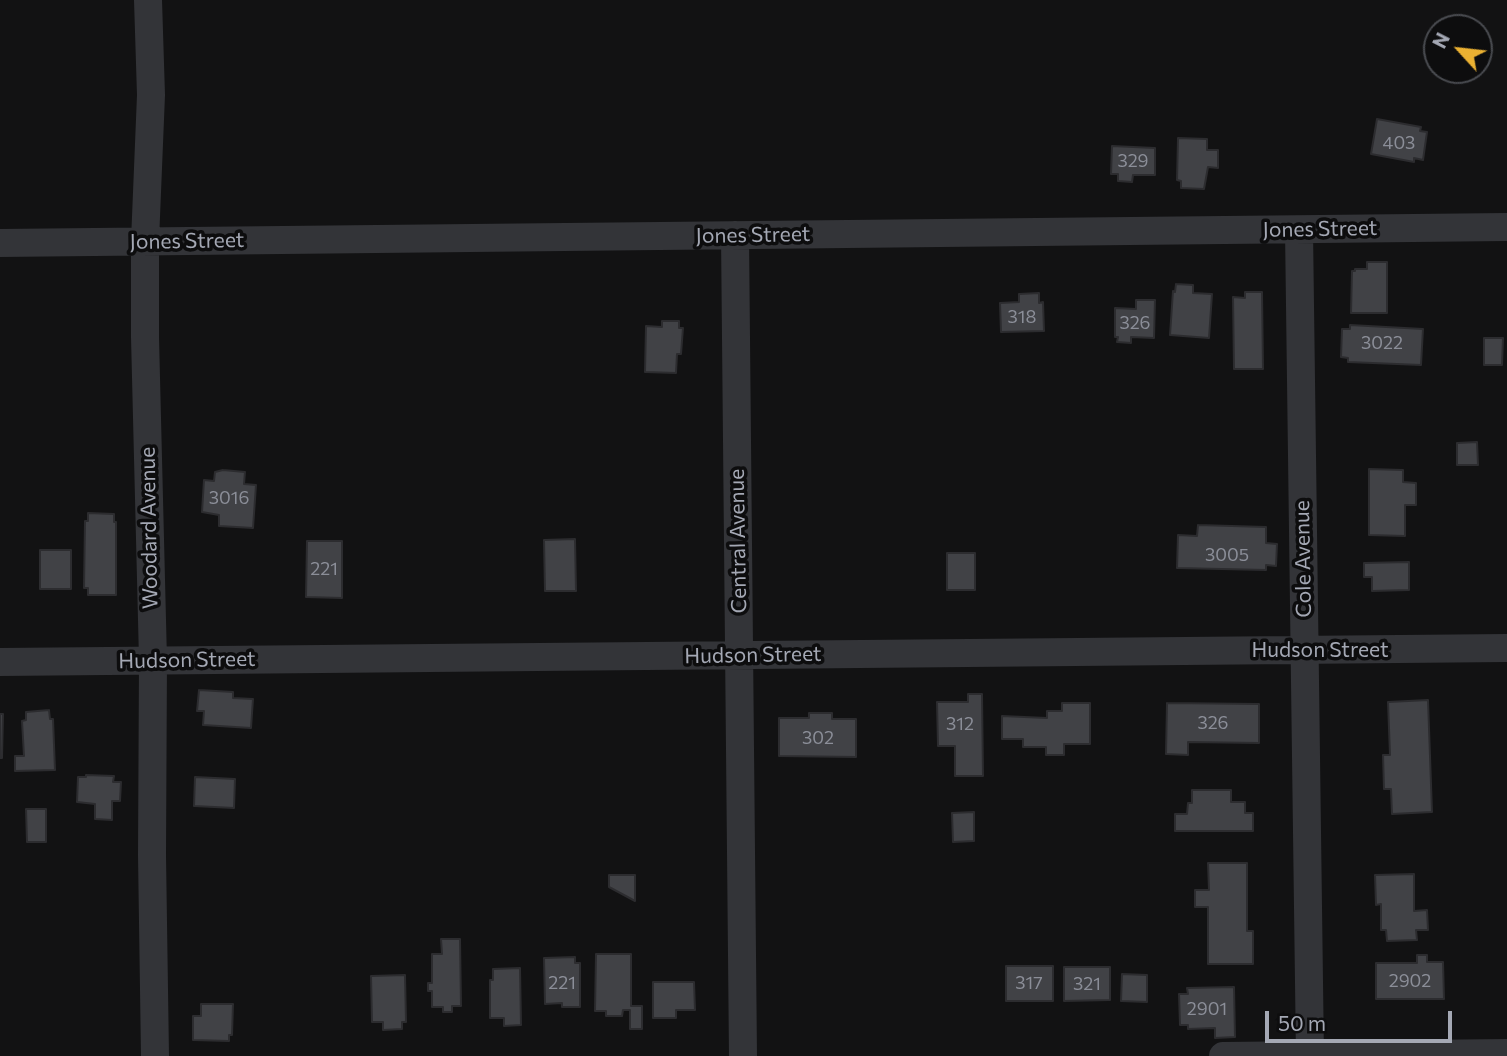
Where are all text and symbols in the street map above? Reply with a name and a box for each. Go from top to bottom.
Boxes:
north arrow [1423,14,1493,84]
text: N [1427,29,1454,52]
house number: 403 [1383,132,1415,154]
house number: 329 [1117,150,1149,172]
street label: Jones Street [1262,215,1378,243]
street label: Jones Street [695,221,811,249]
street label: Jones Street [129,227,245,255]
house number: 318 [1008,306,1036,328]
house number: 326 [1119,312,1151,334]
house number: 3022 [1361,332,1403,354]
street label: Woodard Avenue [135,447,163,609]
street label: Central Avenue [724,468,752,614]
house number: 3016 [209,487,249,509]
street label: Cole Avenue [1289,500,1317,618]
house number: 3005 [1205,544,1249,566]
house number: 221 [310,558,338,580]
street label: Hudson Street [1251,637,1389,663]
street label: Hudson Street [684,641,822,669]
street label: Hudson Street [118,646,256,674]
house number: 326 [1197,712,1229,734]
house number: 312 [946,713,974,735]
house number: 302 [802,727,834,749]
house number: 2902 [1389,970,1431,992]
house number: 221 [548,972,576,994]
house number: 317 [1015,972,1043,994]
house number: 321 [1073,973,1101,995]
scale bar [1269,996,1456,1040]
house number: 2901 [1187,998,1227,1020]
text: 50 m [1278,1010,1326,1035]

